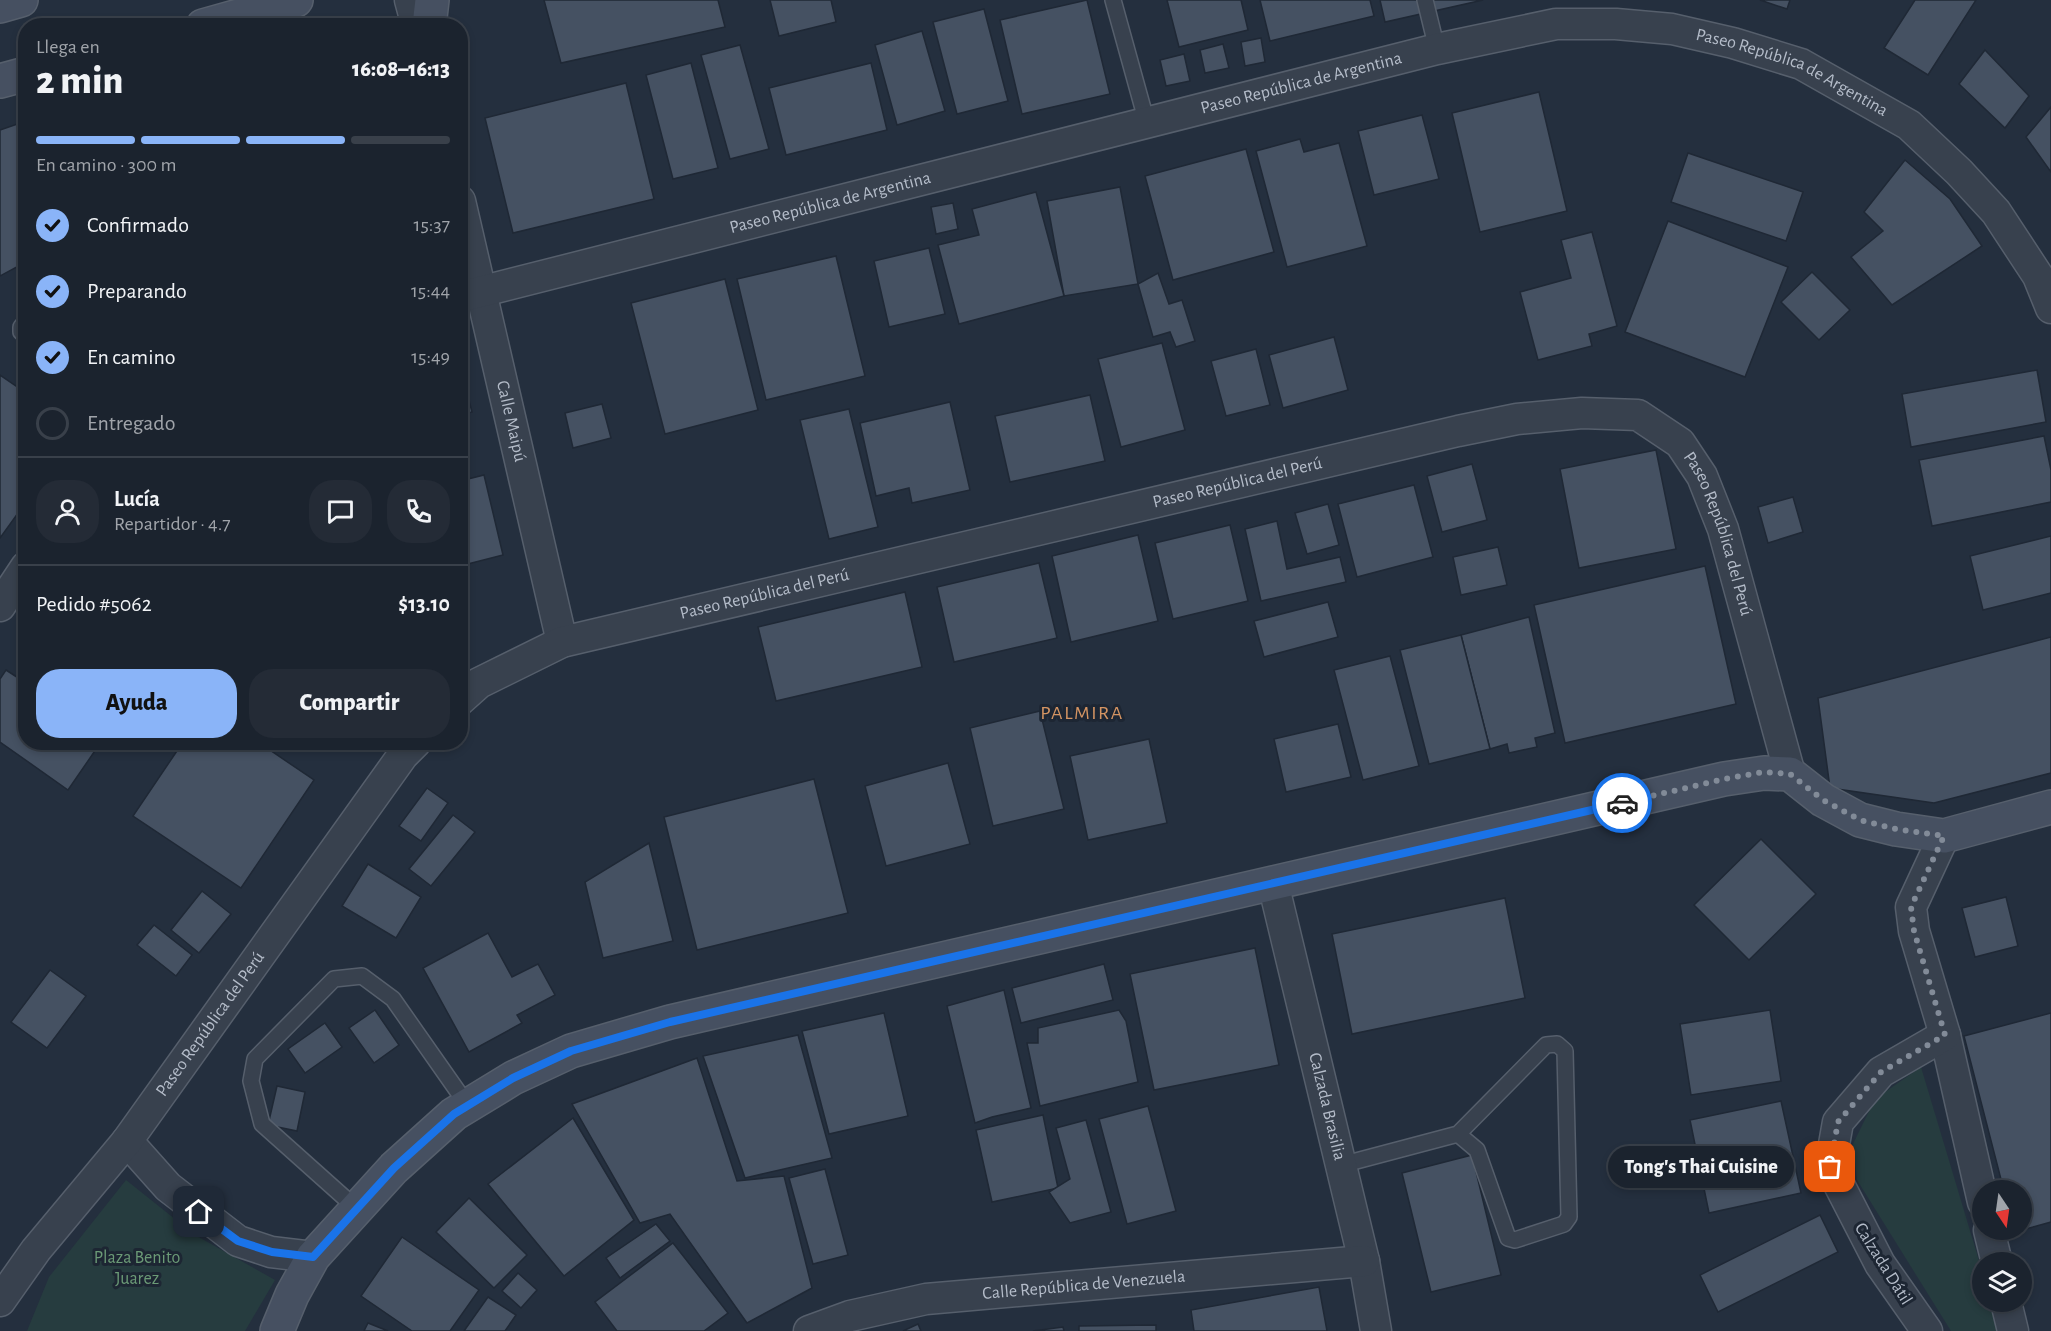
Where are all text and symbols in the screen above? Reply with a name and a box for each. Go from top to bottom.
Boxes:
street label: Paseo República de Argentina [1694,26,1891,120]
text: Llega en [36,37,100,57]
street label: Paseo República de Argentina [1199,49,1404,118]
text: 16:08–16:13 [352,58,450,80]
text: 2 min [36,62,123,101]
text: En camino · 300 m [36,155,176,175]
street label: Paseo República de Argentina [728,169,933,237]
icon: check [36,209,69,242]
text: Confirmado [87,214,189,236]
text: 15:37 [414,215,450,235]
icon: check [36,275,69,308]
text: Preparando [87,280,187,302]
text: 15:44 [411,281,450,301]
icon: check [36,341,69,374]
text: En camino [87,346,176,368]
text: 15:49 [411,347,450,367]
street label: Calle Maipú [493,379,529,464]
text: Entregado [87,412,176,434]
street label: Paseo República del Perú [1680,449,1755,618]
street label: Paseo República del Perú [1151,454,1324,512]
button: person [36,480,99,543]
button: chat [309,480,372,543]
button: phone [387,480,450,543]
text: Lucía [114,488,160,510]
text: Repartidor · 4.7 [114,514,231,534]
street label: Paseo República del Perú [678,566,851,623]
text: Pedido #5062 [36,593,152,615]
text: $13.10 [398,593,450,615]
button: Ayuda [36,669,237,738]
button: Compartir [249,669,450,738]
district label: PALMIRA [1040,703,1124,723]
courier [1592,773,1652,833]
icon: car [1606,787,1639,820]
street label: Paseo República del Perú [153,949,268,1100]
street label: Calzada Brasilia [1305,1051,1348,1162]
pin [1804,1141,1855,1192]
callout: Tong's Thai Cuisine [1608,1146,1794,1188]
icon: bag [1813,1150,1846,1183]
text: Tong's Thai Cuisine [1624,1157,1778,1177]
north arrow [1972,1180,2032,1240]
map controls [1972,1180,2032,1312]
pin [173,1186,224,1237]
icon: home [182,1195,215,1228]
street label: Calzada Dátil [1851,1220,1915,1308]
park label: Plaza Benito Juarez [94,1249,180,1288]
button: layers [1972,1252,2032,1312]
street label: Calle República de Venezuela [982,1268,1186,1303]

